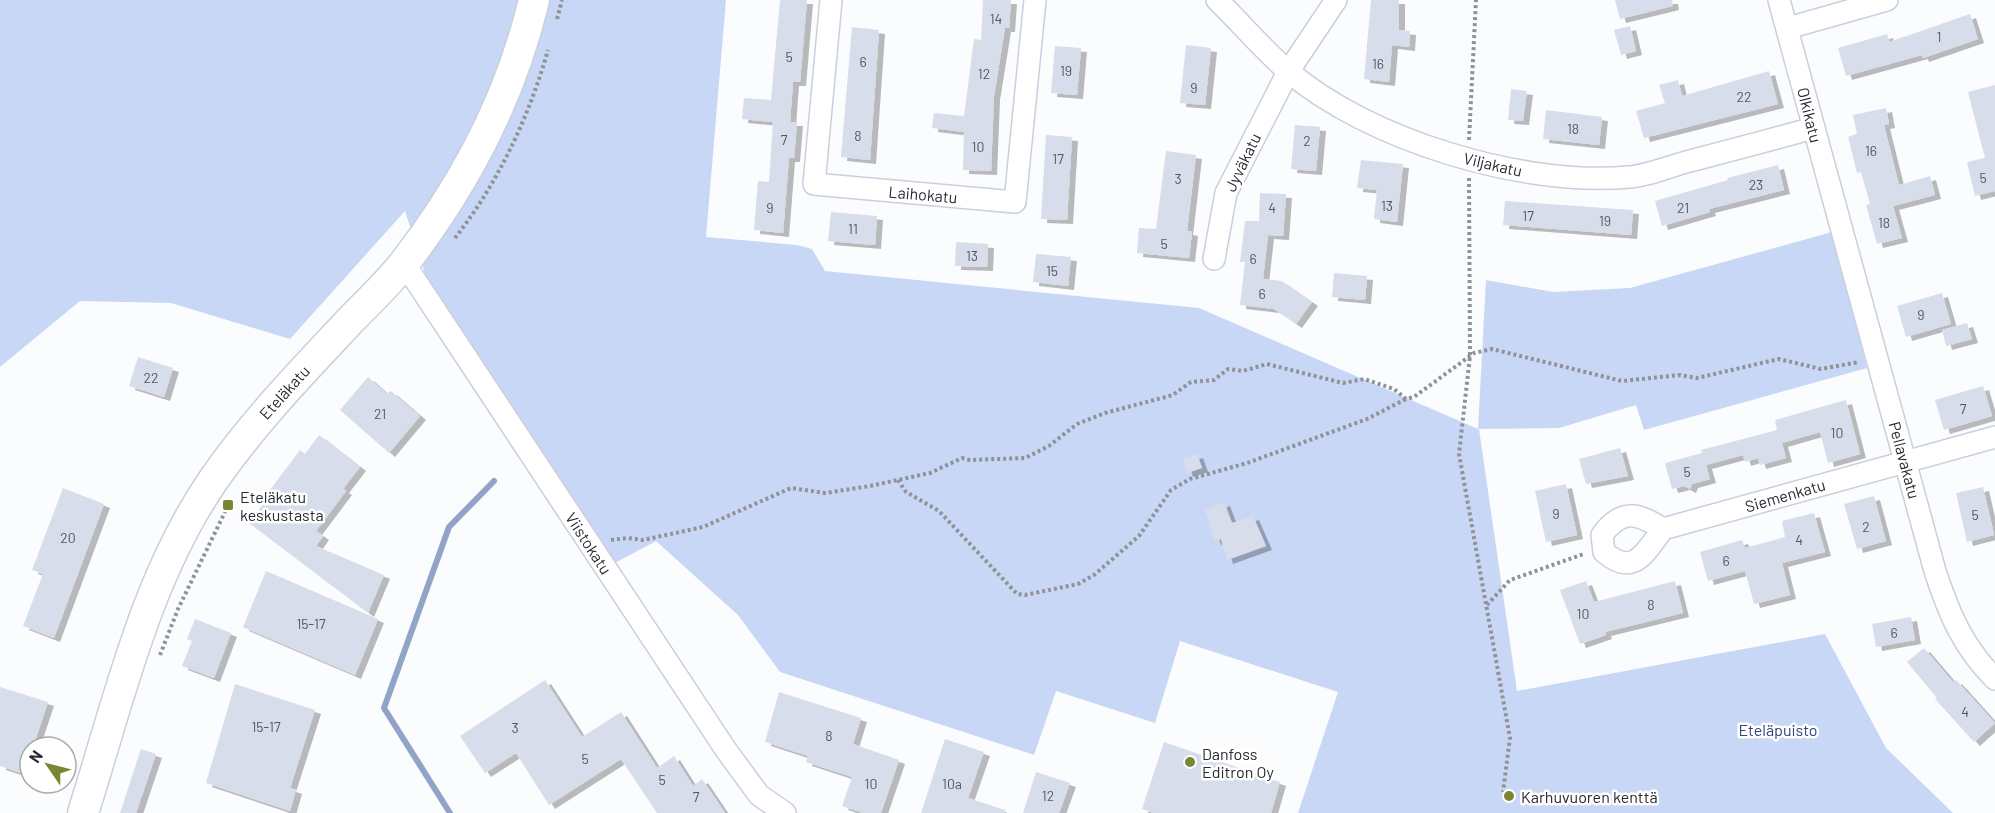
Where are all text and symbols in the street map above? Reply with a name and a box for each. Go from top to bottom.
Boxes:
house number: 14 [990,10,1002,27]
house number: 1 [1937,28,1941,45]
house number: 5 [785,48,793,65]
house number: 6 [859,53,867,70]
house number: 16 [1372,55,1384,72]
house number: 19 [1060,62,1072,79]
house number: 12 [978,65,990,82]
house number: 9 [1190,79,1198,96]
street label: Olkikatu [1794,85,1826,145]
house number: 22 [1736,88,1752,105]
house number: 18 [1567,120,1579,137]
house number: 8 [854,127,862,144]
street label: Jyväkatu [1220,130,1264,194]
house number: 7 [781,131,788,148]
house number: 2 [1303,132,1311,149]
house number: 10 [972,138,984,155]
house number: 16 [1865,142,1877,159]
street label: Viljakatu [1462,148,1524,180]
house number: 17 [1052,150,1064,167]
house number: 5 [1979,169,1987,186]
house number: 3 [1174,170,1182,187]
house number: 23 [1749,176,1763,193]
street label: Laihokatu [888,182,958,206]
house number: 13 [1381,197,1393,214]
house number: 9 [766,199,774,216]
house number: 4 [1268,199,1276,216]
house number: 21 [1677,199,1689,216]
house number: 17 [1522,207,1534,224]
house number: 19 [1599,212,1611,229]
house number: 18 [1878,214,1890,231]
house number: 11 [848,220,858,237]
house number: 5 [1160,235,1168,252]
house number: 13 [966,247,978,264]
house number: 6 [1249,250,1257,267]
house number: 15 [1046,262,1058,279]
house number: 6 [1258,285,1266,302]
house number: 9 [1917,306,1925,323]
street label: Eteläkatu [255,361,313,423]
house number: 22 [143,369,159,386]
house number: 7 [1960,400,1967,417]
house number: 21 [374,405,386,422]
street label: Pellavakatu [1886,419,1924,501]
house number: 10 [1831,424,1843,441]
house number: 5 [1683,463,1691,480]
street label: Siemenkatu [1743,474,1827,516]
place label: Eteläkatu keskustasta [240,487,324,524]
marker: Eteläkatu keskustasta [221,498,235,512]
house number: 9 [1552,505,1560,522]
house number: 5 [1971,506,1979,523]
street label: Viistokatu [562,508,616,578]
house number: 2 [1862,518,1870,535]
house number: 20 [60,529,76,546]
house number: 4 [1795,531,1803,548]
house number: 6 [1722,552,1730,569]
house number: 8 [1647,596,1655,613]
house number: 10 [1577,605,1589,622]
house number: 15-17 [296,615,326,632]
house number: 6 [1890,624,1898,641]
house number: 4 [1961,703,1969,720]
house number: 15-17 [251,718,281,735]
house number: 3 [511,719,519,736]
park label: Eteläpuisto [1738,720,1818,739]
house number: 8 [825,727,833,744]
north arrow [18,735,78,795]
place label: Danfoss Editron Oy [1202,744,1275,781]
text: N [24,746,46,766]
house number: 5 [581,750,589,767]
marker: Danfoss Editron Oy [1183,755,1197,769]
house number: 5 [658,771,666,788]
house number: 10 [865,775,877,792]
house number: 10a [942,775,962,792]
house number: 12 [1042,787,1054,804]
place label: Karhuvuoren kenttä [1521,787,1658,806]
house number: 7 [693,788,700,805]
marker: Karhuvuoren kenttä [1502,789,1516,803]

